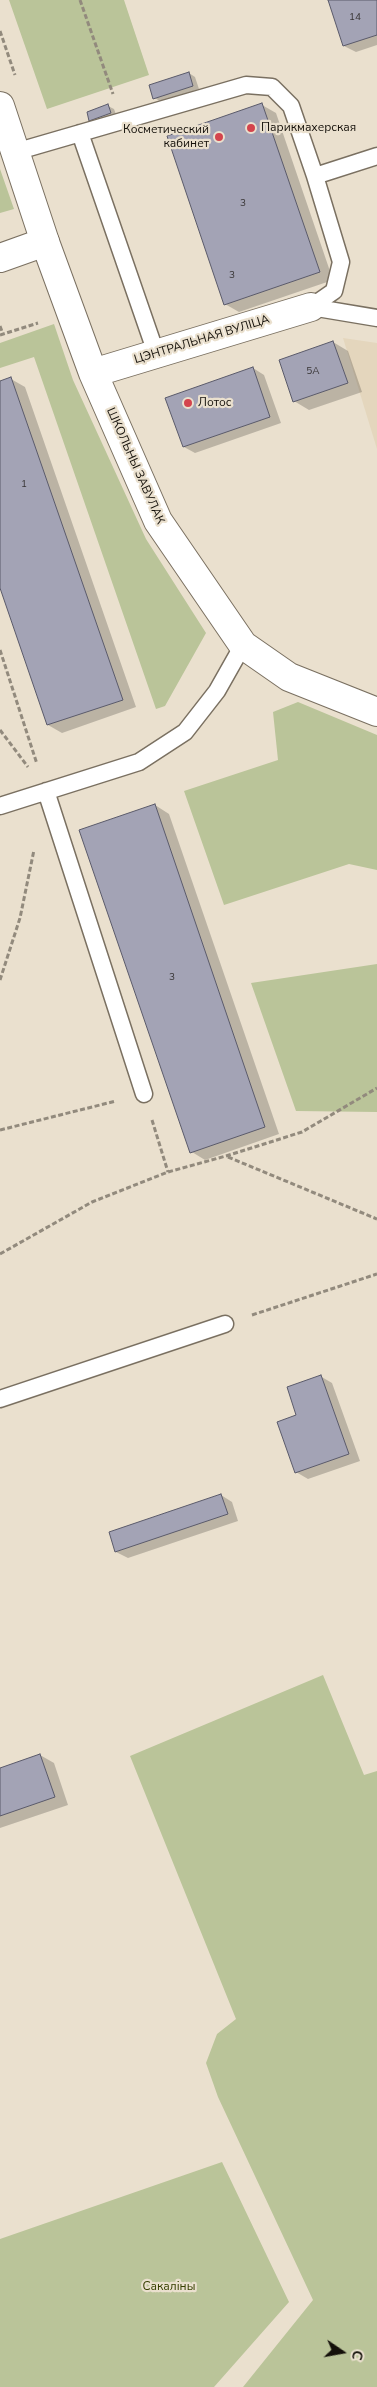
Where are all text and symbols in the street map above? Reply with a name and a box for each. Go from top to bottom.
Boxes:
house number: 14 [349,12,361,24]
place label: Парикмахерская [261,121,356,135]
marker: Парикмахерская [245,122,257,134]
place label: Косметический кабинет [123,123,209,151]
marker: Косметический кабинет [213,131,225,143]
house number: 3 [240,198,246,210]
house number: 3 [229,270,235,282]
street label: ЦЭНТРАЛЬНАЯ ВУЛІЦА [133,313,271,367]
house number: 5А [306,366,320,378]
place label: Лотос [198,396,231,410]
marker: Лотос [182,397,194,409]
street label: ШКОЛЬНЫ ЗАВУЛАК [103,406,167,526]
house number: 1 [21,479,27,491]
house number: 3 [169,972,175,984]
park label: Сакаліны [143,2280,195,2294]
north arrow [317,2327,367,2377]
text: С [347,2349,367,2362]

